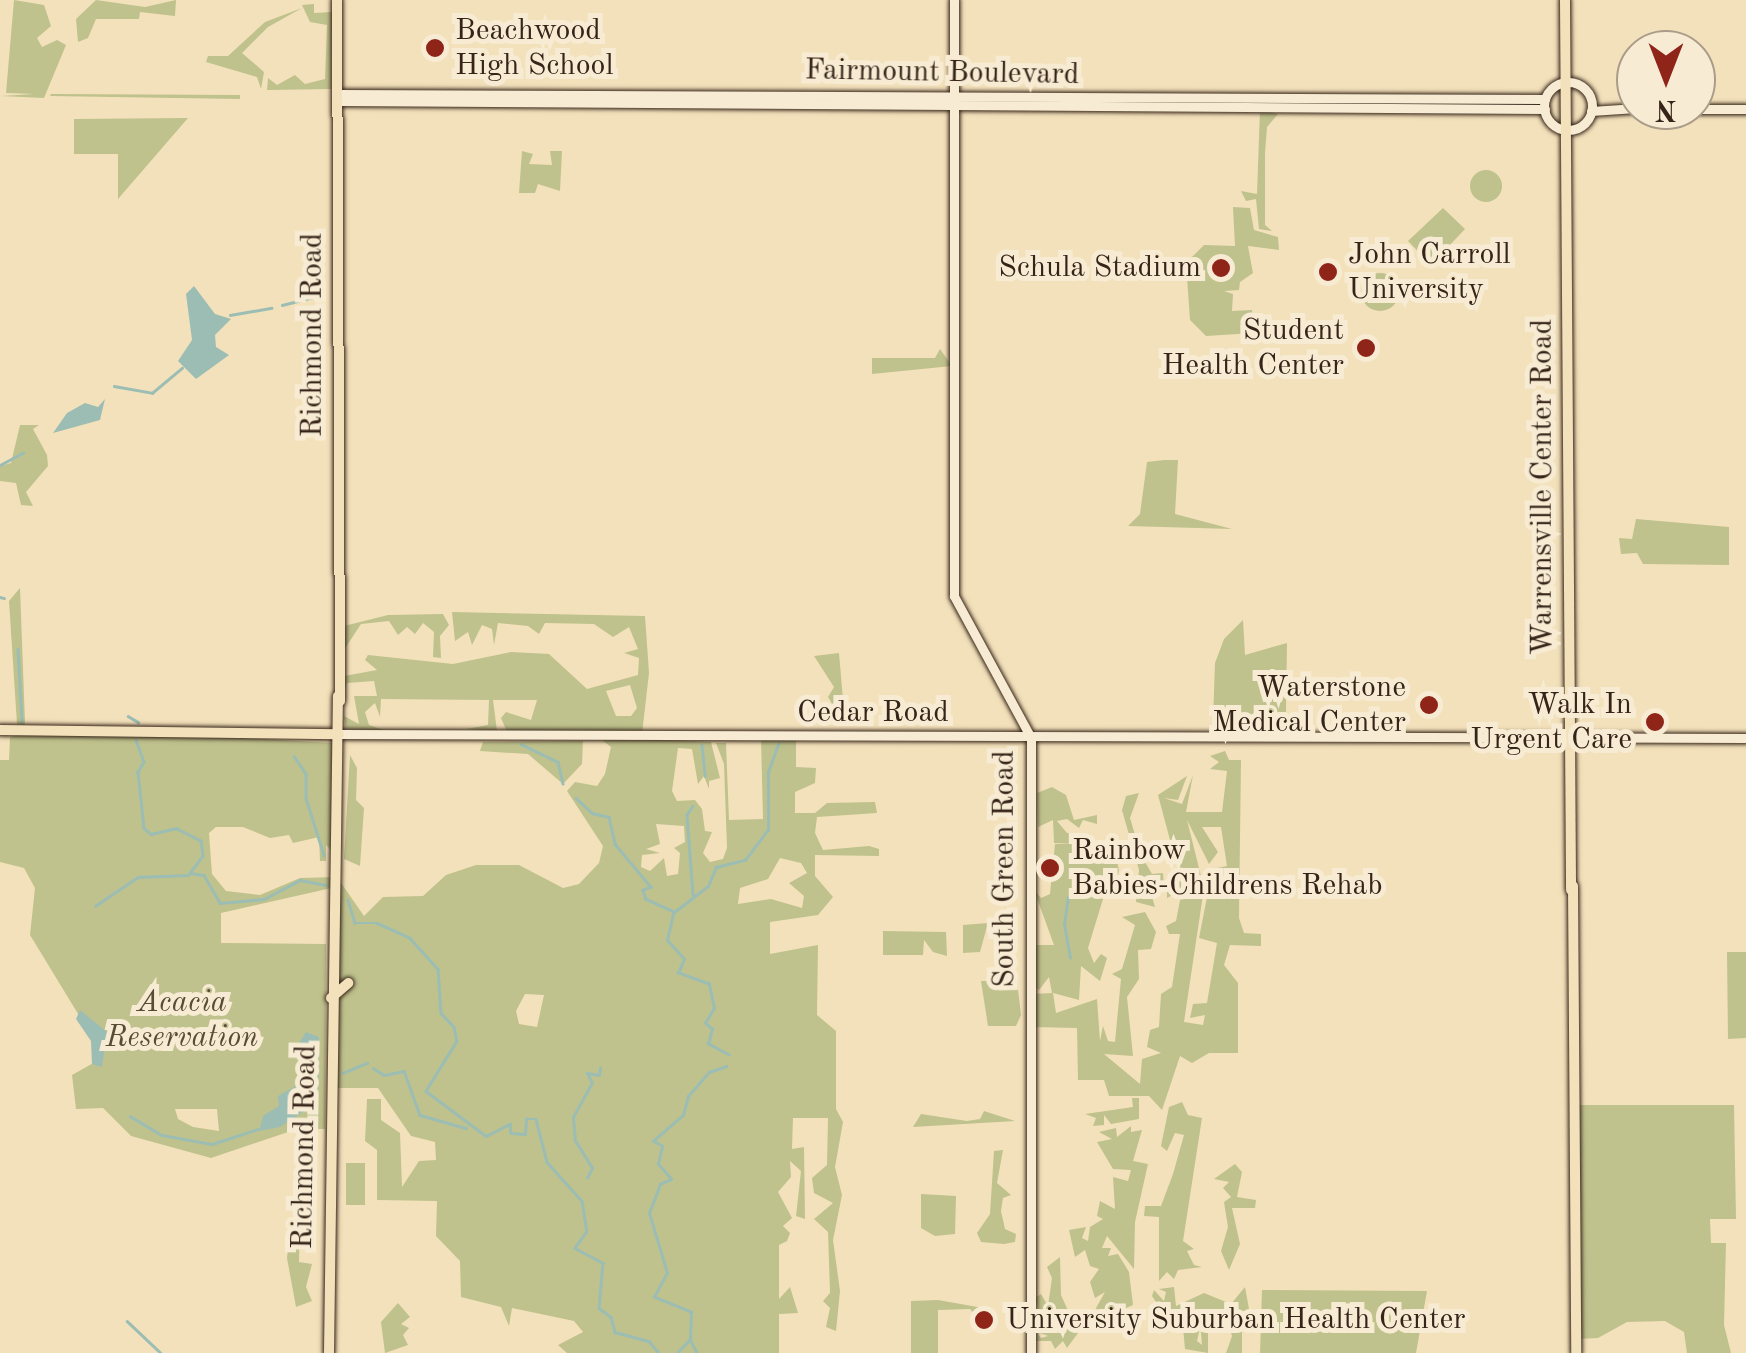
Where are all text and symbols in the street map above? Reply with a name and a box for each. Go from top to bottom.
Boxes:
place label: Beachwood High School [455,13,614,84]
north arrow [1616,30,1716,130]
marker: Beachwood High School [424,37,446,59]
street label: Fairmount Boulevard [804,53,1080,93]
text: N [1655,94,1677,122]
street label: Richmond Road [295,233,331,437]
place label: John Carroll University [1348,237,1511,308]
place label: Schula Stadium [998,250,1201,286]
marker: Schula Stadium [1210,257,1232,279]
marker: John Carroll University [1317,261,1339,283]
place label: Student Health Center [1162,313,1344,384]
street label: Warrensville Center Road [1525,319,1561,655]
marker: Student Health Center [1353,335,1379,361]
place label: Waterstone Medical Center [1212,670,1406,740]
place label: Walk In Urgent Care [1470,687,1632,758]
marker: Waterstone Medical Center [1416,692,1442,718]
street label: Cedar Road [797,695,949,731]
marker: Walk In Urgent Care [1642,709,1668,735]
street label: South Green Road [987,750,1023,988]
place label: Rainbow Babies-Childrens Rehab [1072,833,1383,904]
marker: Rainbow Babies-Childrens Rehab [1037,855,1063,881]
park label: Acacia Reservation [106,985,258,1056]
street label: Richmond Road [285,1044,325,1250]
place label: University Suburban Health Center [1006,1302,1466,1338]
marker: University Suburban Health Center [971,1307,997,1333]

